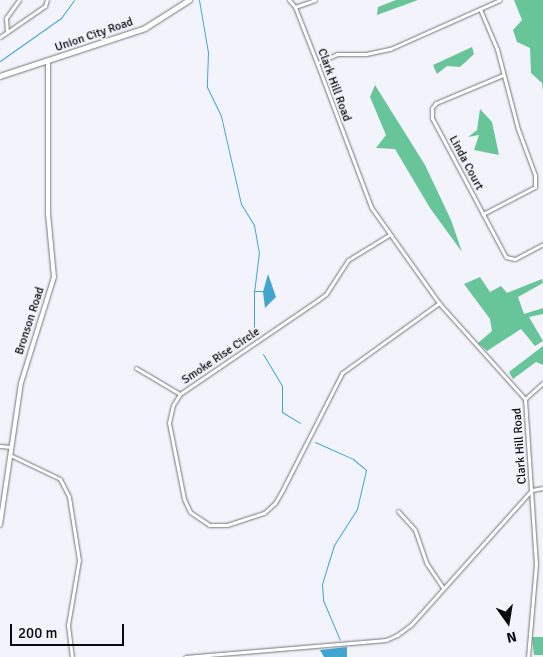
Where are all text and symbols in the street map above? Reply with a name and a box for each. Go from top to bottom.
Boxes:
street label: Union City Road [53,15,135,55]
street label: Clark Hill Road [314,47,354,123]
street label: Linda Court [446,133,486,193]
street label: Bronson Road [12,285,48,357]
street label: Smoke Rise Circle [179,325,263,387]
street label: Clark Hill Road [510,407,530,485]
north arrow [483,597,533,647]
scale bar [12,614,126,646]
text: 200 m [18,624,58,642]
text: N [505,628,518,646]

